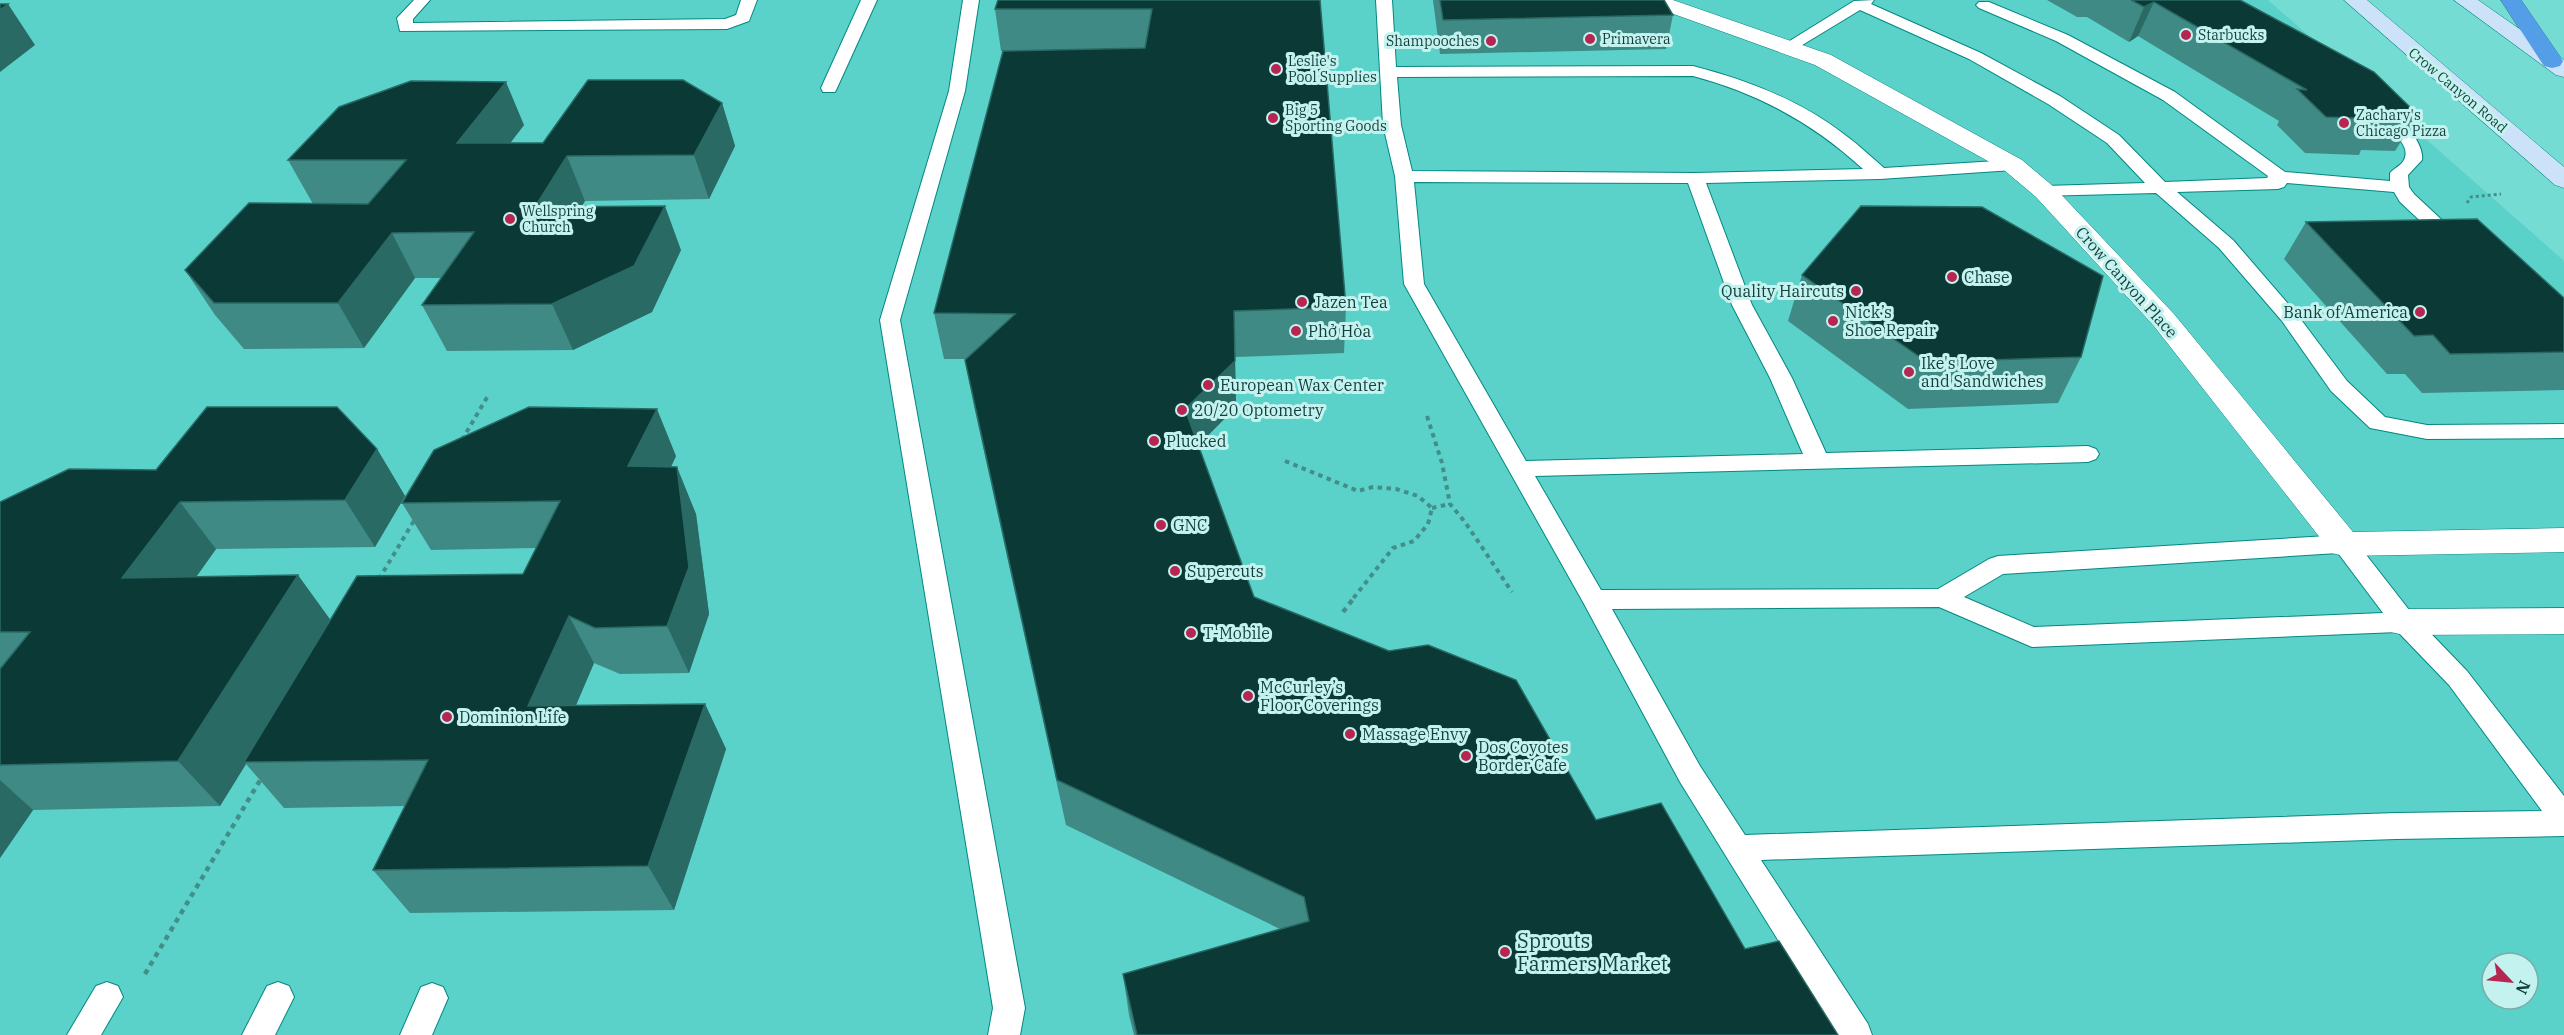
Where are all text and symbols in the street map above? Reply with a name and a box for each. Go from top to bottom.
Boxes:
place label: Starbucks [2198,26,2264,44]
marker: Starbucks [2179,28,2193,42]
place label: Primavera [1602,30,1671,48]
place label: Shampooches [1386,32,1479,50]
marker: Primavera [1583,32,1597,46]
marker: Shampooches [1484,34,1498,48]
street label: Crow Canyon Road [2405,44,2511,137]
place label: Leslie's Pool Supplies [1288,52,1377,86]
marker: Leslie's Pool Supplies [1269,62,1283,76]
place label: Big 5 Sporting Goods [1285,101,1387,135]
place label: Zachary's Chicago Pizza [2356,106,2447,140]
marker: Big 5 Sporting Goods [1266,111,1280,125]
marker: Zachary's Chicago Pizza [2337,116,2351,130]
place label: Wellspring Church [522,202,594,236]
marker: Wellspring Church [503,212,517,226]
street label: Crow Canyon Place [2072,222,2182,342]
place label: Chase [1964,267,2010,287]
marker: Chase [1945,270,1959,284]
place label: Quality Haircuts [1721,281,1844,301]
marker: Quality Haircuts [1849,284,1863,298]
place label: Jazen Tea [1314,292,1388,312]
marker: Jazen Tea [1295,295,1309,309]
place label: Nick’s Shoe Repair [1845,302,1936,340]
place label: Bank of America [2283,302,2408,322]
marker: Bank of America [2413,305,2427,319]
marker: Nick’s Shoe Repair [1826,314,1840,328]
place label: Phở Hòa [1308,321,1372,341]
marker: Phở Hòa [1289,324,1303,338]
place label: Ike's Love and Sandwiches [1921,353,2044,391]
marker: Ike's Love and Sandwiches [1902,365,1916,379]
place label: European Wax Center [1220,375,1384,395]
marker: European Wax Center [1201,378,1215,392]
place label: 20/20 Optometry [1194,400,1324,420]
marker: 20/20 Optometry [1175,403,1189,417]
place label: Plucked [1166,431,1227,451]
marker: Plucked [1147,434,1161,448]
place label: GNC [1173,515,1207,535]
marker: GNC [1154,518,1168,532]
place label: Supercuts [1187,561,1264,581]
marker: Supercuts [1168,564,1182,578]
place label: T-Mobile [1203,623,1270,643]
marker: T-Mobile [1184,626,1198,640]
place label: McCurley’s Floor Coverings [1260,677,1379,715]
marker: McCurley’s Floor Coverings [1241,689,1255,703]
place label: Dominion Life [459,707,566,727]
marker: Dominion Life [440,710,454,724]
place label: Massage Envy [1362,724,1468,744]
marker: Massage Envy [1343,727,1357,741]
place label: Dos Coyotes Border Cafe [1478,737,1568,775]
marker: Dos Coyotes Border Cafe [1459,749,1473,763]
place label: Sprouts Farmers Market [1517,927,1668,977]
marker: Sprouts Farmers Market [1498,945,1512,959]
north arrow [2480,951,2540,1011]
text: N [2512,978,2535,998]

